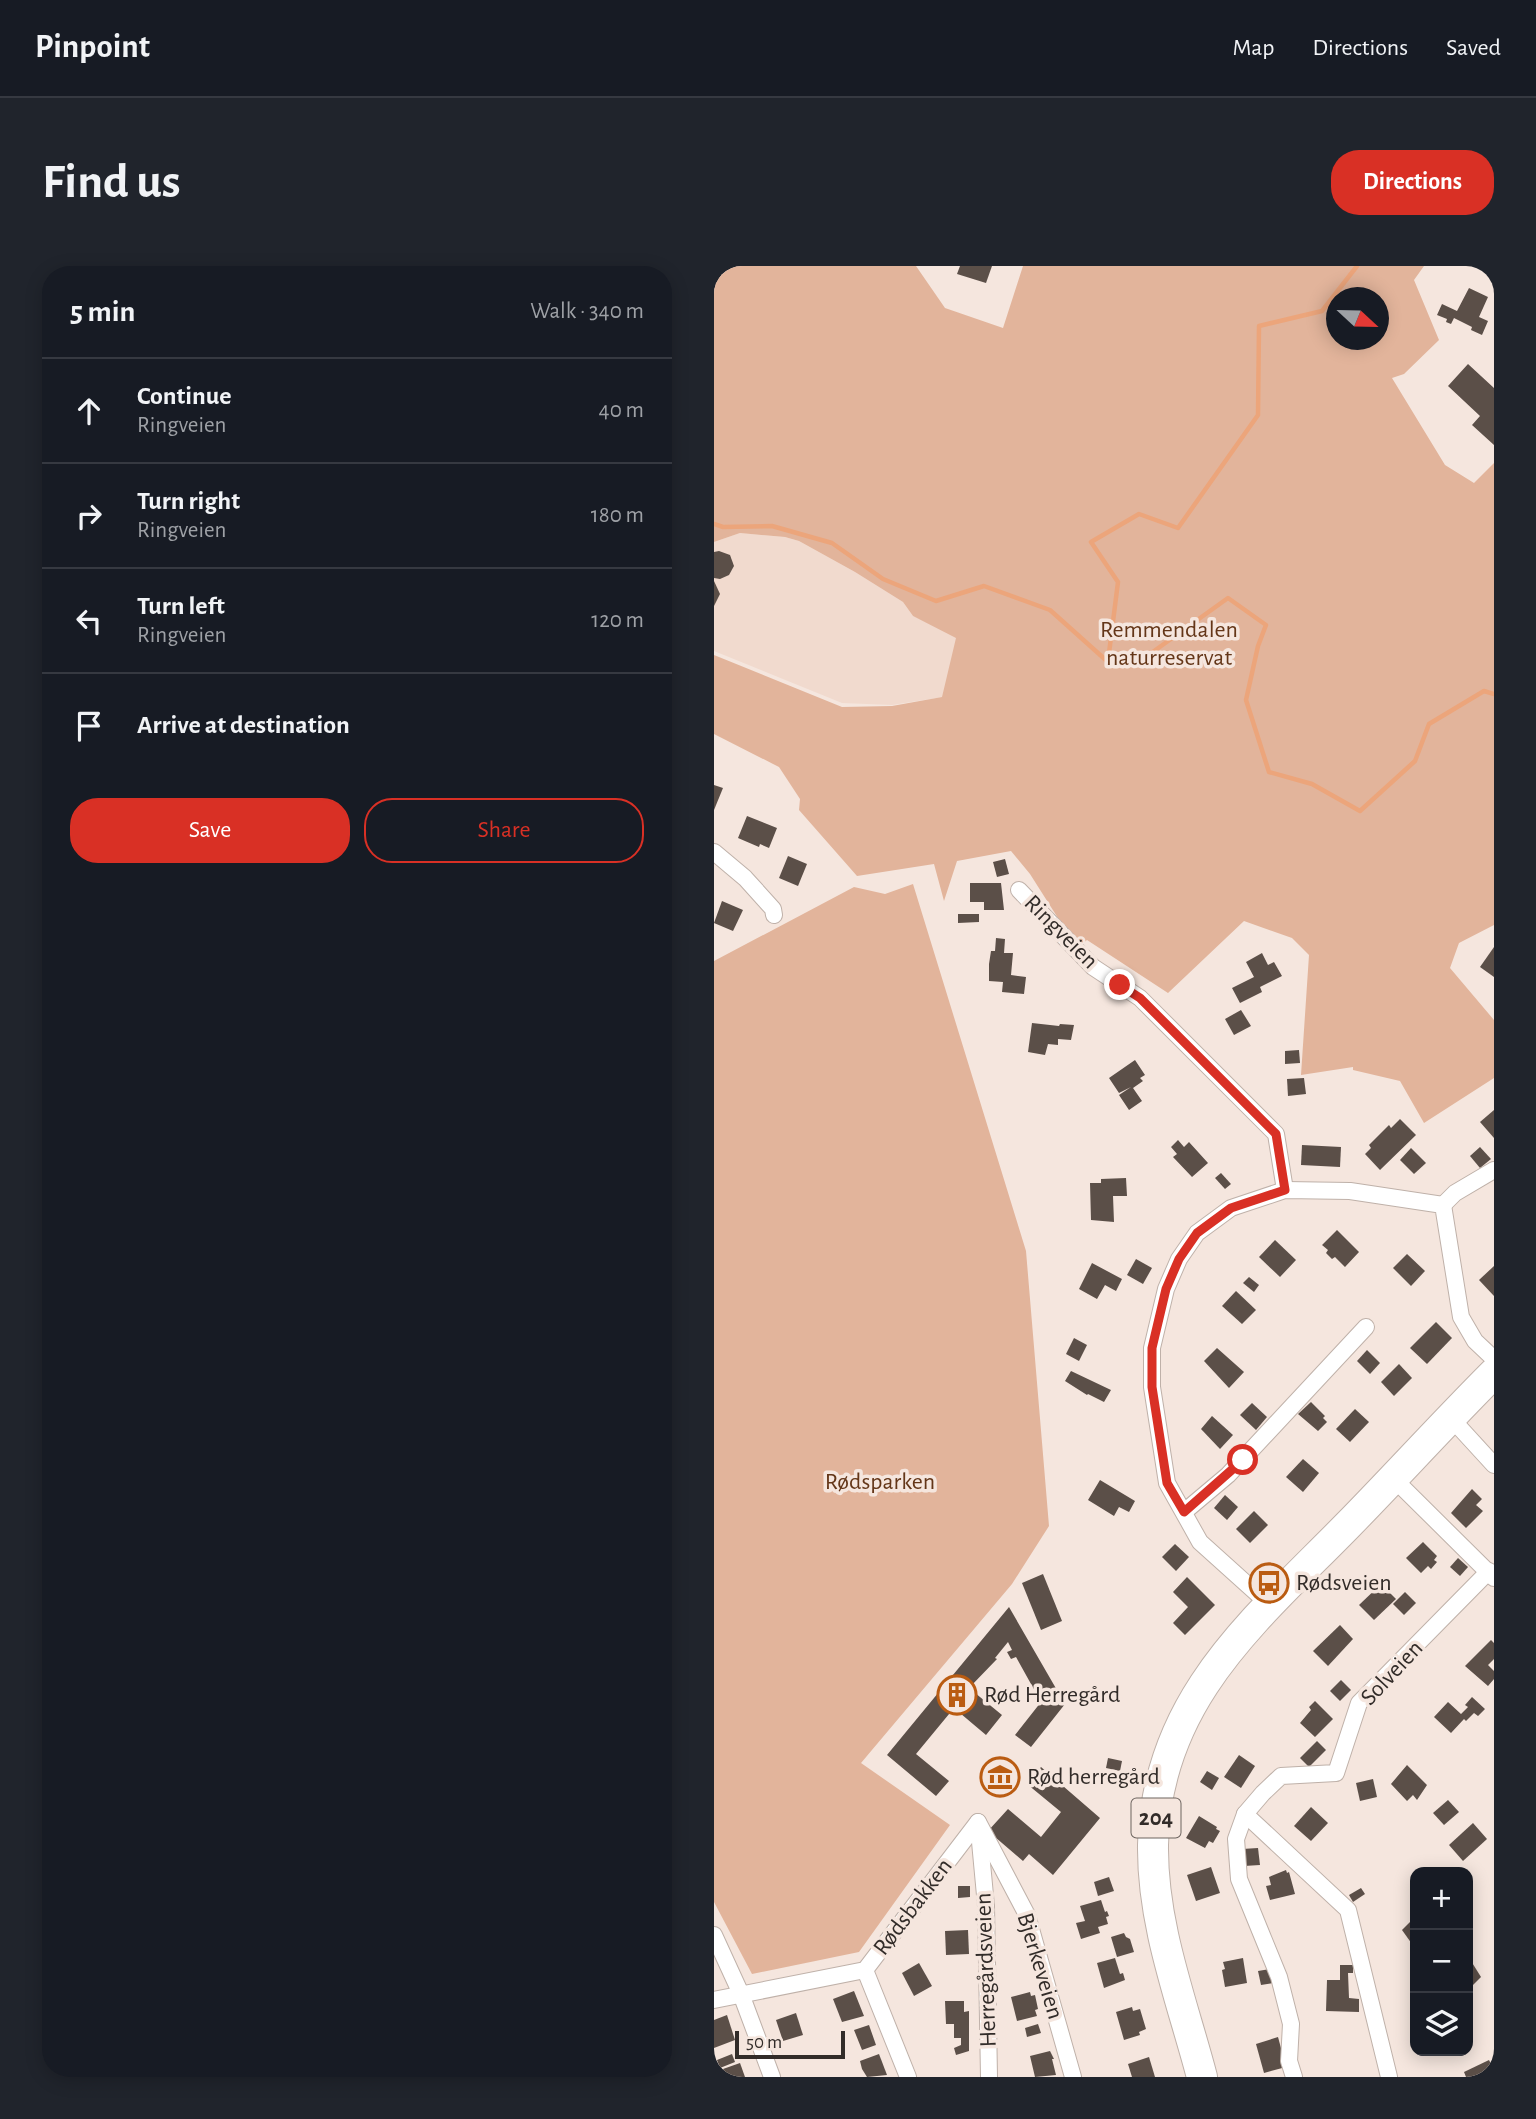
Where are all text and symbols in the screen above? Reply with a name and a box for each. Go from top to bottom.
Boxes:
text: Pinpoint [35,31,150,64]
text: Map [1232,36,1274,60]
text: Directions [1312,36,1408,60]
text: Saved [1446,36,1501,60]
button: Directions [1331,150,1494,215]
text: Find us [42,158,181,207]
north arrow [1326,287,1389,350]
text: 5 min [70,297,135,327]
text: Walk · 340 m [530,300,644,323]
text: Continue [137,383,232,409]
icon: ahead [70,392,108,430]
text: 40 m [599,399,644,422]
text: Ringveien [137,414,226,437]
text: Turn right [137,488,240,514]
icon: right [70,497,108,535]
text: 180 m [591,504,644,527]
text: Ringveien [137,519,226,542]
text: Turn left [137,593,225,619]
icon: left [70,602,108,640]
text: 120 m [591,609,644,632]
park label: Remmendalen naturreservat [1100,618,1238,670]
text: Ringveien [137,624,226,647]
icon: arrive [70,707,108,745]
text: Arrive at destination [137,712,350,738]
button: Save [70,798,350,863]
button: Share [364,798,644,863]
street label: Ringveien [1020,891,1102,973]
route end [1104,969,1135,1000]
route start [1227,1444,1258,1475]
park label: Rødsparken [825,1470,935,1494]
bus stop icon: Rødsveien [1248,1562,1290,1604]
place label: Rødsveien [1296,1571,1392,1595]
street label: Solveien [1356,1636,1428,1710]
building icon: Rød Herregård [936,1674,978,1716]
place label: Rød Herregård [984,1683,1120,1707]
museum icon: Rød herregård [979,1756,1021,1798]
place label: Rød herregård [1027,1765,1160,1789]
road number: 204 [1132,1798,1180,1838]
street label: Rødsbakken [869,1854,957,1960]
map controls [1410,1867,1473,2056]
button: + [1410,1867,1473,1930]
street label: Herregårdsveien [971,1892,1001,2048]
street label: Bjerkeveien [1012,1910,1068,2022]
button: − [1410,1930,1473,1993]
button: layers [1410,1993,1473,2056]
scale bar [735,2028,845,2060]
text: 50 m [746,2033,782,2052]

